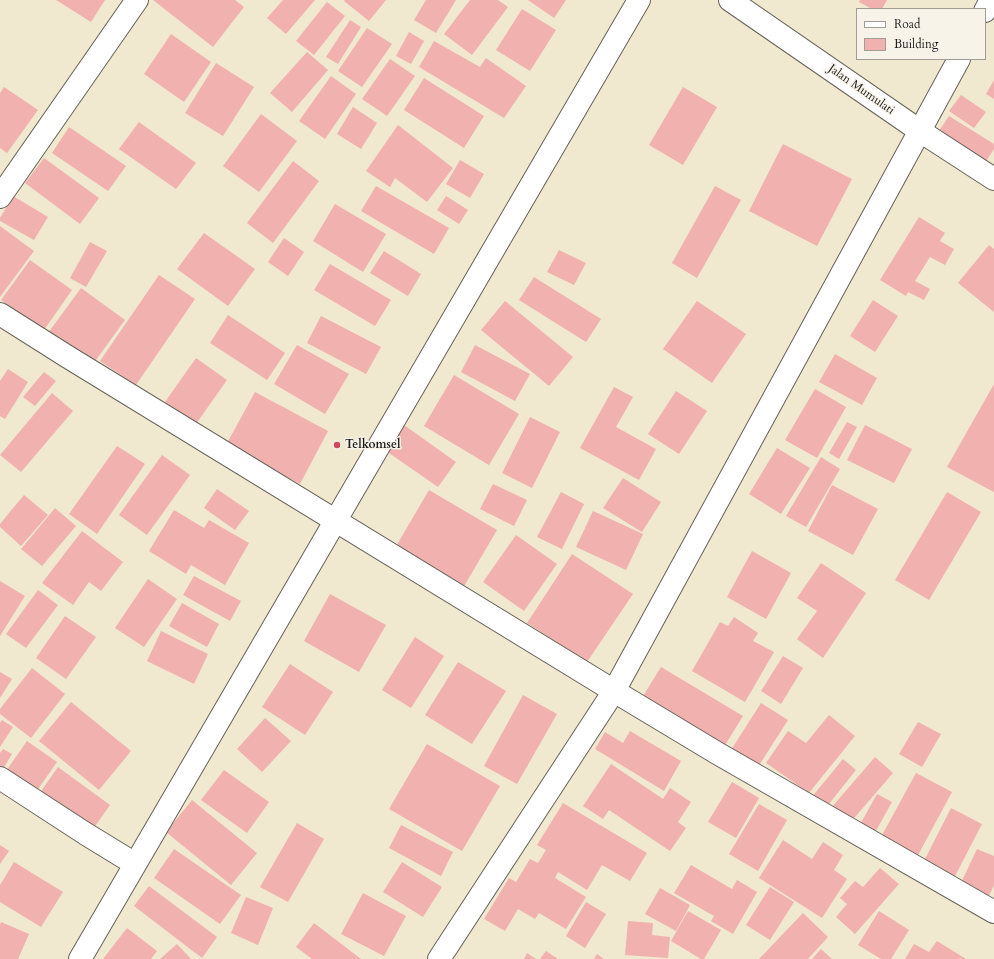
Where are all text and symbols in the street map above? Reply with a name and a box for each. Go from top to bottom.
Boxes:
legend [856,8,986,60]
text: Road [894,16,920,32]
text: Building [894,36,938,52]
street label: Jalan Mumulati [825,62,897,118]
place label: Telkomsel [345,438,400,452]
marker: Telkomsel [332,440,342,450]

